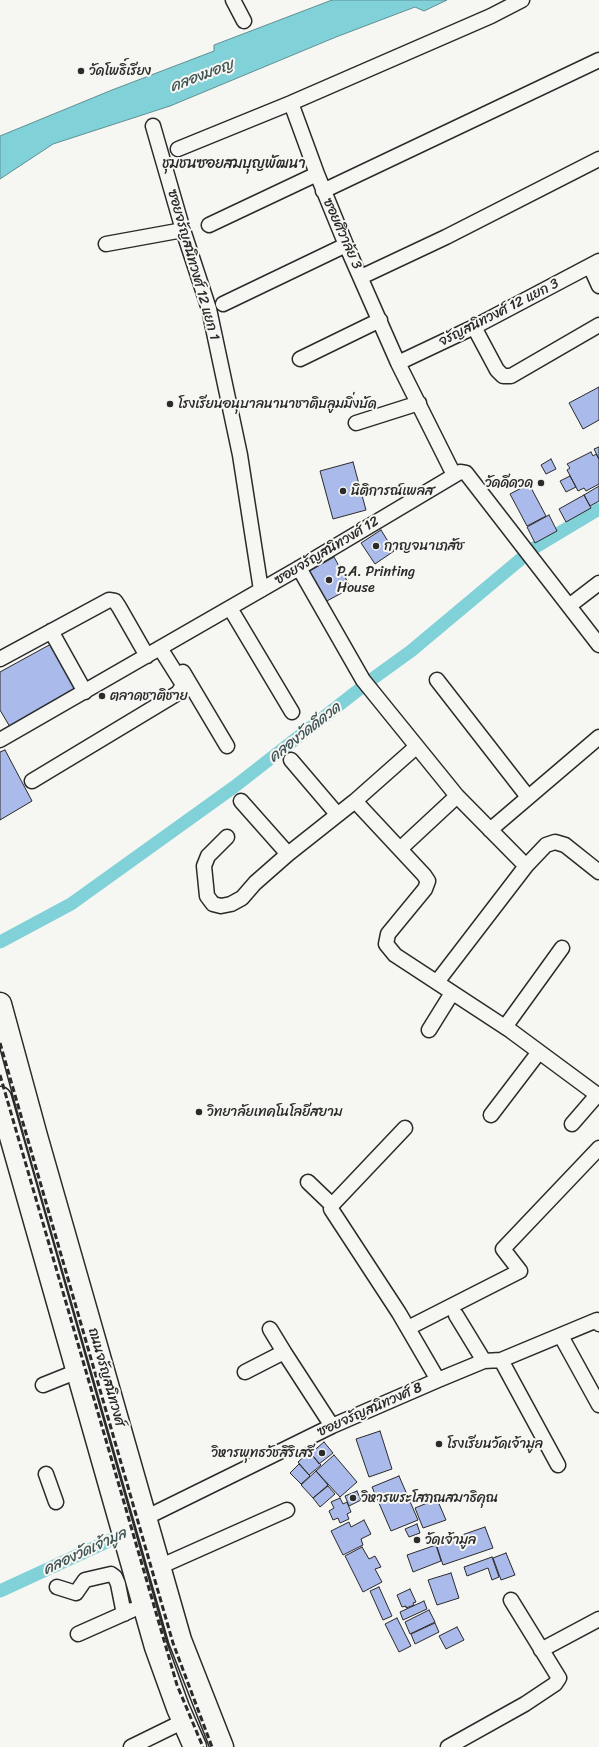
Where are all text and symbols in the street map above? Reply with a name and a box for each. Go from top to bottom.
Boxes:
water label: คลองมอญ [168,56,236,96]
place label: วัดโพธิ์เรียง [89,63,151,79]
marker: วัดโพธิ์เรียง [76,66,86,76]
district label: ชุมชนซอยสมบุญพัฒนา [162,155,306,173]
street label: ซอยจรัญสนิทวงศ์ 12 แยก 1 [163,188,223,342]
street label: ซอยศิวาลัย 3 [319,196,365,272]
street label: จรัญสนิทวงศ์ 12 แยก 3 [436,275,562,351]
place label: โรงเรียนอนุบาลนานาชาติบลูมมิ่งบัด [178,396,376,412]
marker: โรงเรียนอนุบาลนานาชาติบลูมมิ่งบัด [165,399,175,409]
place label: วัดดีดวด [485,475,533,491]
marker: วัดดีดวด [536,478,546,488]
place label: นิติการณ์เพลส [351,483,434,499]
marker: นิติการณ์เพลส [338,486,348,496]
street label: ซอยจรัญสนิทวงศ์ 12 [272,513,382,589]
place label: กาญจนาเภสัช [384,538,464,554]
marker: กาญจนาเภสัช [371,541,381,551]
place label: P.A. Printing House [337,564,415,596]
marker: P.A. Printing House [324,575,334,585]
place label: ตลาดชาติชาย [110,688,188,704]
marker: ตลาดชาติชาย [97,691,107,701]
water label: คลองวัดดีดวด [266,699,344,767]
place label: วิทยาลัยเทคโนโลยีสยาม [207,1104,343,1120]
marker: วิทยาลัยเทคโนโลยีสยาม [194,1107,204,1117]
street label: ถนนจรัญสนิทวงศ์ [84,1326,128,1428]
street label: ซอยจรัญสนิทวงศ์ 8 [315,1379,425,1441]
place label: โรงเรียนวัดเจ้ามูล [447,1436,543,1452]
marker: โรงเรียนวัดเจ้ามูล [434,1439,444,1449]
place label: วิหารพุทธวัชสิริเสรี [211,1445,314,1461]
marker: วิหารพุทธวัชสิริเสรี [317,1448,327,1458]
place label: วิหารพระโสภณสมาธิคุณ [361,1490,498,1506]
marker: วิหารพระโสภณสมาธิคุณ [348,1493,358,1503]
water label: คลองวัดเจ้ามูล [40,1525,130,1579]
place label: วัดเจ้ามูล [425,1532,476,1548]
marker: วัดเจ้ามูล [412,1535,422,1545]

